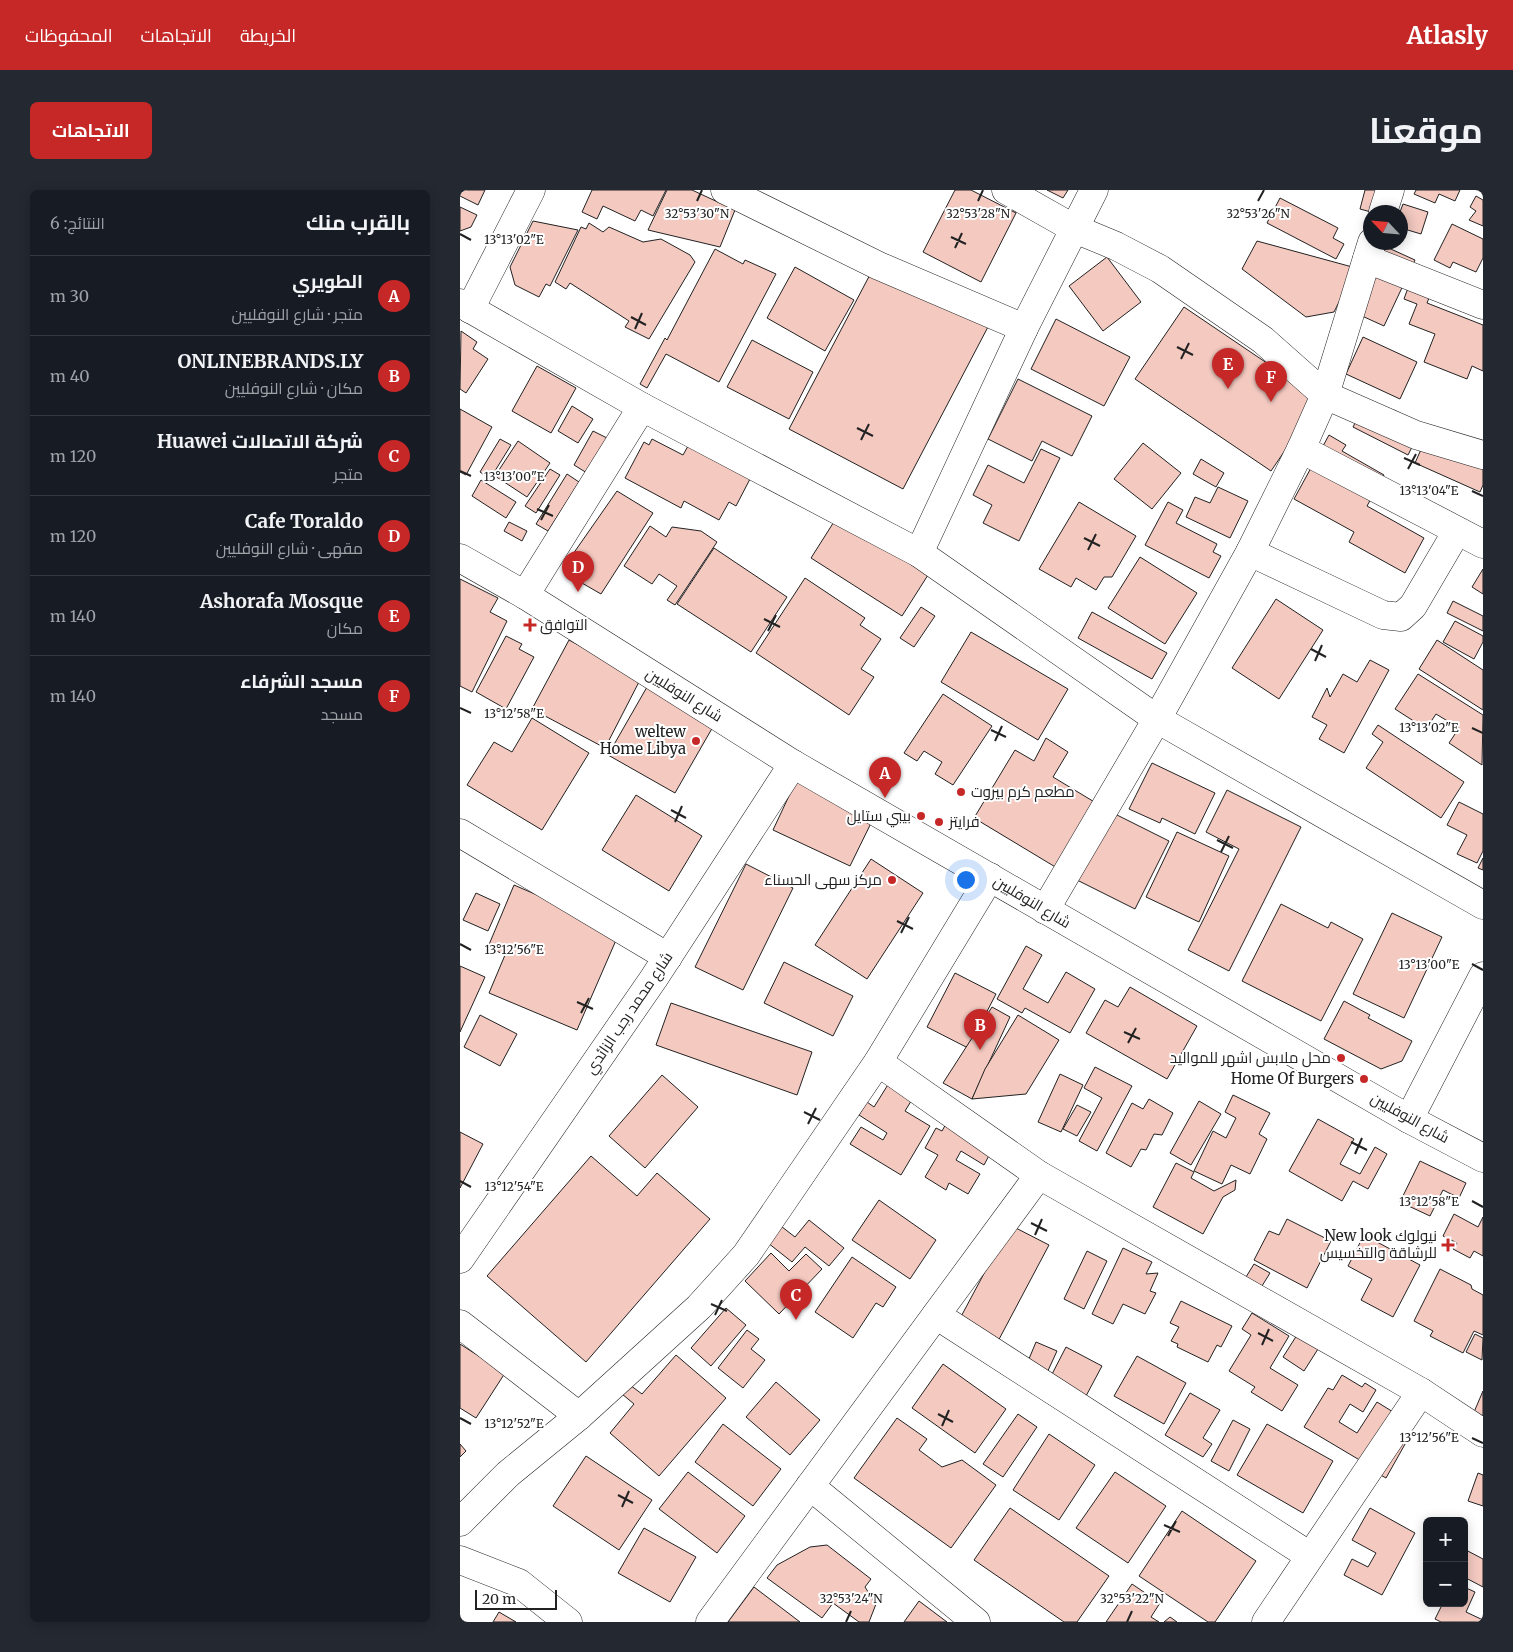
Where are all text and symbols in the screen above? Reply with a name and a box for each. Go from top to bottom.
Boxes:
text: Atlasly [1407,20,1488,51]
text: المحفوظات [25,24,113,47]
text: الاتجاهات [141,24,212,47]
text: الخريطة [240,24,296,47]
button: الاتجاهات [30,102,152,159]
text: موقعنا [1369,109,1483,153]
north arrow [1363,205,1408,250]
text: 32°53'30"N [665,206,730,221]
text: 32°53'28"N [946,206,1011,221]
text: 32°53'26"N [1226,206,1290,221]
text: بالقرب منك [306,209,410,236]
text: النتائج: 6 [50,213,105,233]
text: 13°13'02"E [484,232,544,247]
text: الطويري [292,269,363,293]
text: 30 m [50,286,89,306]
text: A [388,286,400,306]
text: متجر · شارع النوفليين [232,304,363,324]
pin: E [1212,348,1244,389]
text: ONLINEBRANDS.LY [178,349,363,373]
pin: F [1255,361,1287,402]
text: 40 m [50,366,90,386]
text: B [388,366,400,386]
text: مكان · شارع النوفليين [225,378,363,398]
text: شركة الاتصالات Huawei [157,429,363,453]
text: 120 m [50,446,96,466]
text: C [389,446,399,466]
text: متجر [334,464,363,484]
text: 13°13'00"E [484,469,545,484]
text: 13°13'04"E [1400,483,1459,498]
text: Cafe Toraldo [245,509,363,533]
text: 120 m [50,526,96,546]
text: D [388,526,400,546]
text: مقهى · شارع النوفليين [216,538,363,558]
pin: D [562,551,594,592]
text: Ashorafa Mosque [200,589,363,613]
text: 140 m [50,606,96,626]
text: E [389,606,399,626]
place label: التوافق [540,615,588,635]
text: مكان [327,618,363,638]
marker: التوافق [524,619,536,631]
street label: شارع النوفليين [641,664,726,727]
text: مسجد الشرفاء [240,669,363,693]
text: 140 m [50,686,96,706]
text: F [389,686,399,706]
text: مسجد [321,704,363,724]
text: 13°12'58"E [484,706,544,721]
text: 13°13'02"E [1399,720,1459,735]
place label: weltew Home Libya [600,722,686,758]
marker: weltew Home Libya [690,735,702,747]
pin: A [869,757,901,798]
place label: مطعم كرم بيروت [971,782,1075,802]
marker: مطعم كرم بيروت [955,786,967,798]
place label: بيبي ستايل [847,806,911,828]
marker: بيبي ستايل [915,810,927,822]
place label: فرايتز [948,812,980,831]
marker: فرايتز [933,816,945,828]
your location [953,867,979,893]
place label: مركز سهى الحسناء [764,870,882,890]
street label: شارع النوفليين [989,871,1074,934]
marker: مركز سهى الحسناء [886,874,898,886]
text: 13°12'56"E [484,942,544,957]
street label: شارع محمد رجب الزائدي [581,948,679,1079]
text: 13°13'00"E [1399,957,1460,972]
pin: B [964,1009,996,1050]
place label: محل ملابس اشهر للمواليد [1170,1048,1331,1068]
marker: محل ملابس اشهر للمواليد [1335,1052,1347,1064]
place label: Home Of Burgers [1231,1069,1354,1088]
marker: Home Of Burgers [1358,1073,1370,1085]
street label: شارع النوفليين [1367,1088,1453,1149]
text: 13°12'54"E [485,1179,544,1194]
text: 13°12'58"E [1399,1194,1459,1209]
place label: New look نيولوك للرشاقة والتخسيس [1320,1226,1437,1263]
marker: New look نيولوك للرشاقة والتخسيس [1441,1238,1455,1252]
pin: C [780,1279,812,1320]
text: 13°12'52"E [484,1416,544,1431]
text: 13°12'56"E [1399,1430,1459,1445]
map controls [1423,1517,1468,1607]
button: + [1423,1517,1468,1562]
button: − [1423,1562,1468,1607]
scale bar [475,1587,558,1610]
text: 20 m [482,1590,516,1608]
text: 32°53'24"N [819,1591,883,1606]
text: 32°53'22"N [1100,1591,1165,1606]

